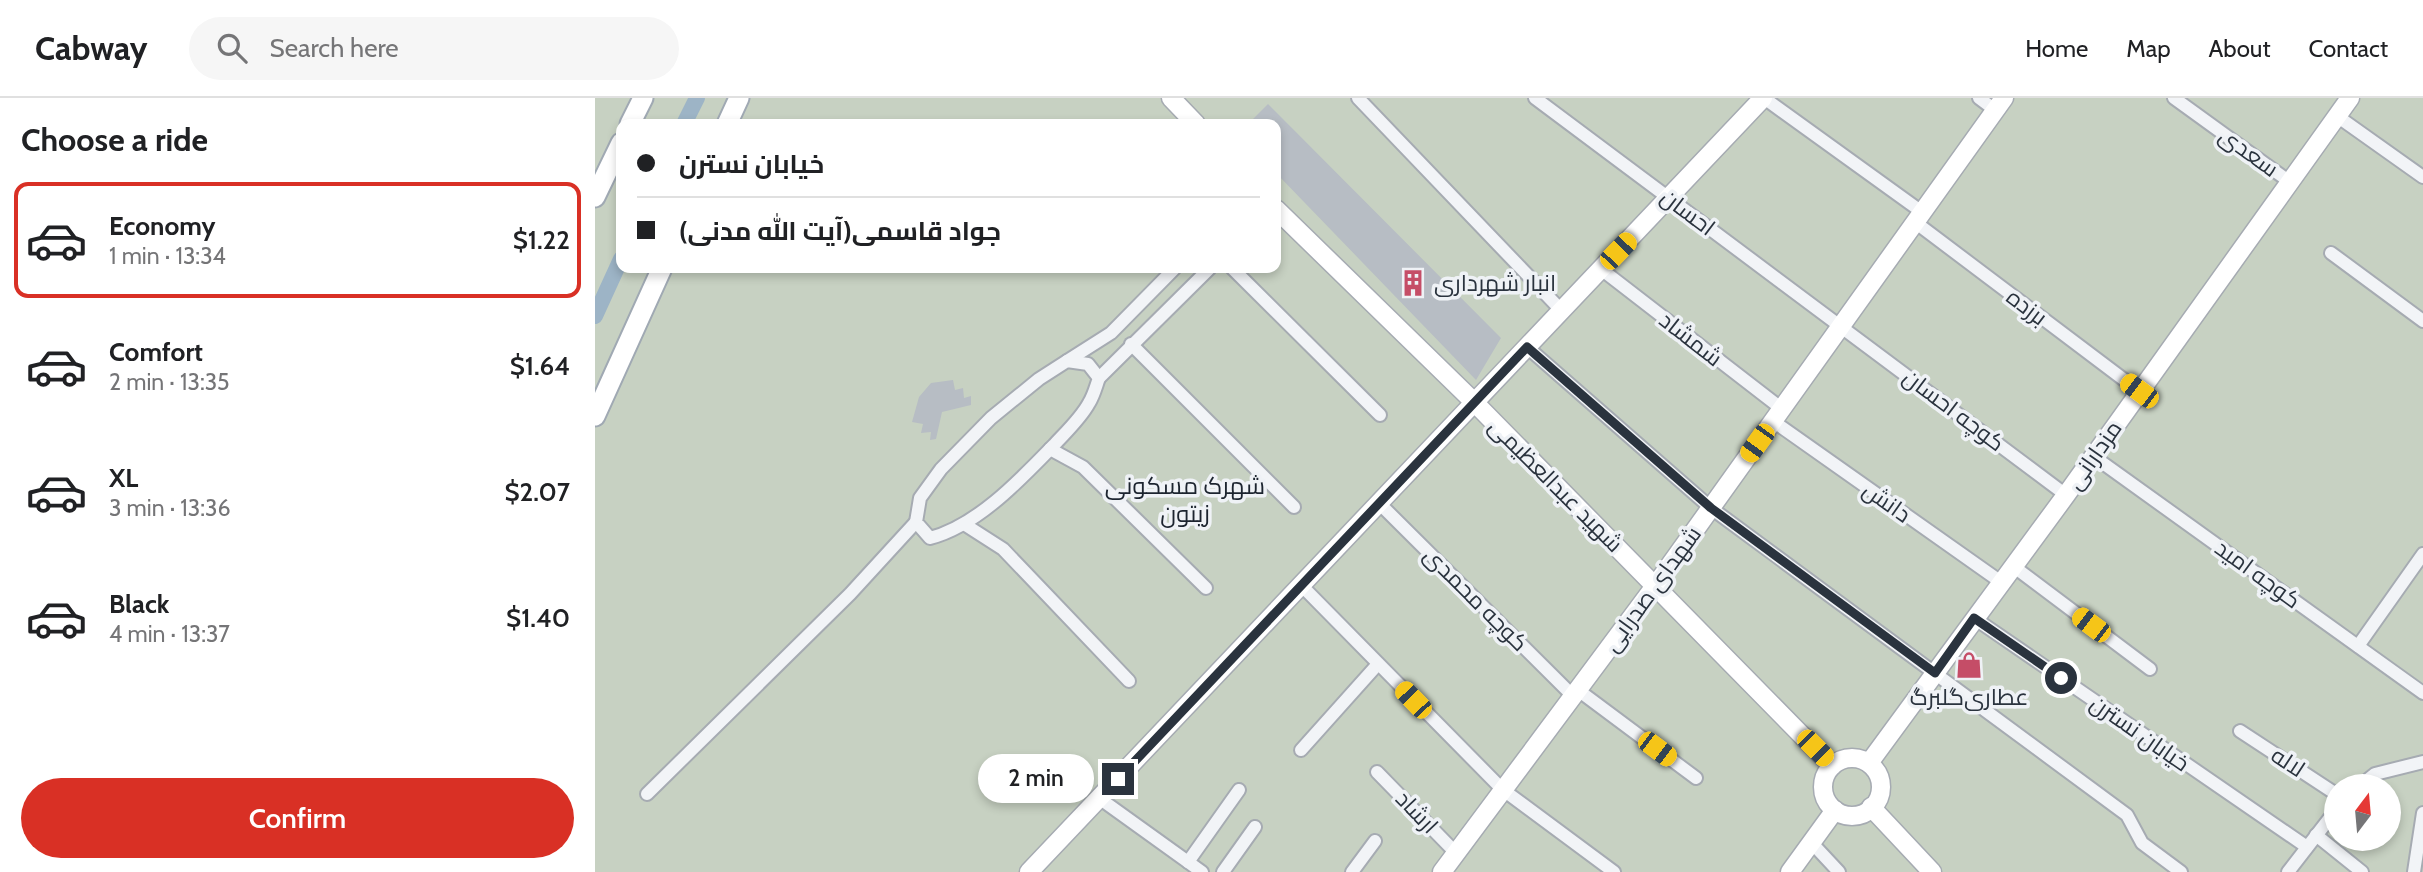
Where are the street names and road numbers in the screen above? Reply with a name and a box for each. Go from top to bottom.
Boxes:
street label: سعدی [2214,121,2284,183]
street label: احسان [1655,183,1721,241]
street label: برزده [2001,283,2053,331]
street label: شمشاد [1654,306,1728,372]
street label: کوچه احسان [1897,363,2010,458]
street label: شهید عبدالعظیمی [1483,412,1629,558]
street label: مزدارانی [2060,415,2128,495]
street label: دانش [1858,476,1916,528]
street label: شهدای صدرایی [1597,521,1707,657]
street label: کوچه امید [2209,534,2306,615]
street label: کوچه محمدی [1417,541,1534,658]
street label: خیابان نسترن [2085,689,2195,777]
street label: لاله [2266,741,2310,783]
street label: ارشاد [1390,785,1444,839]

